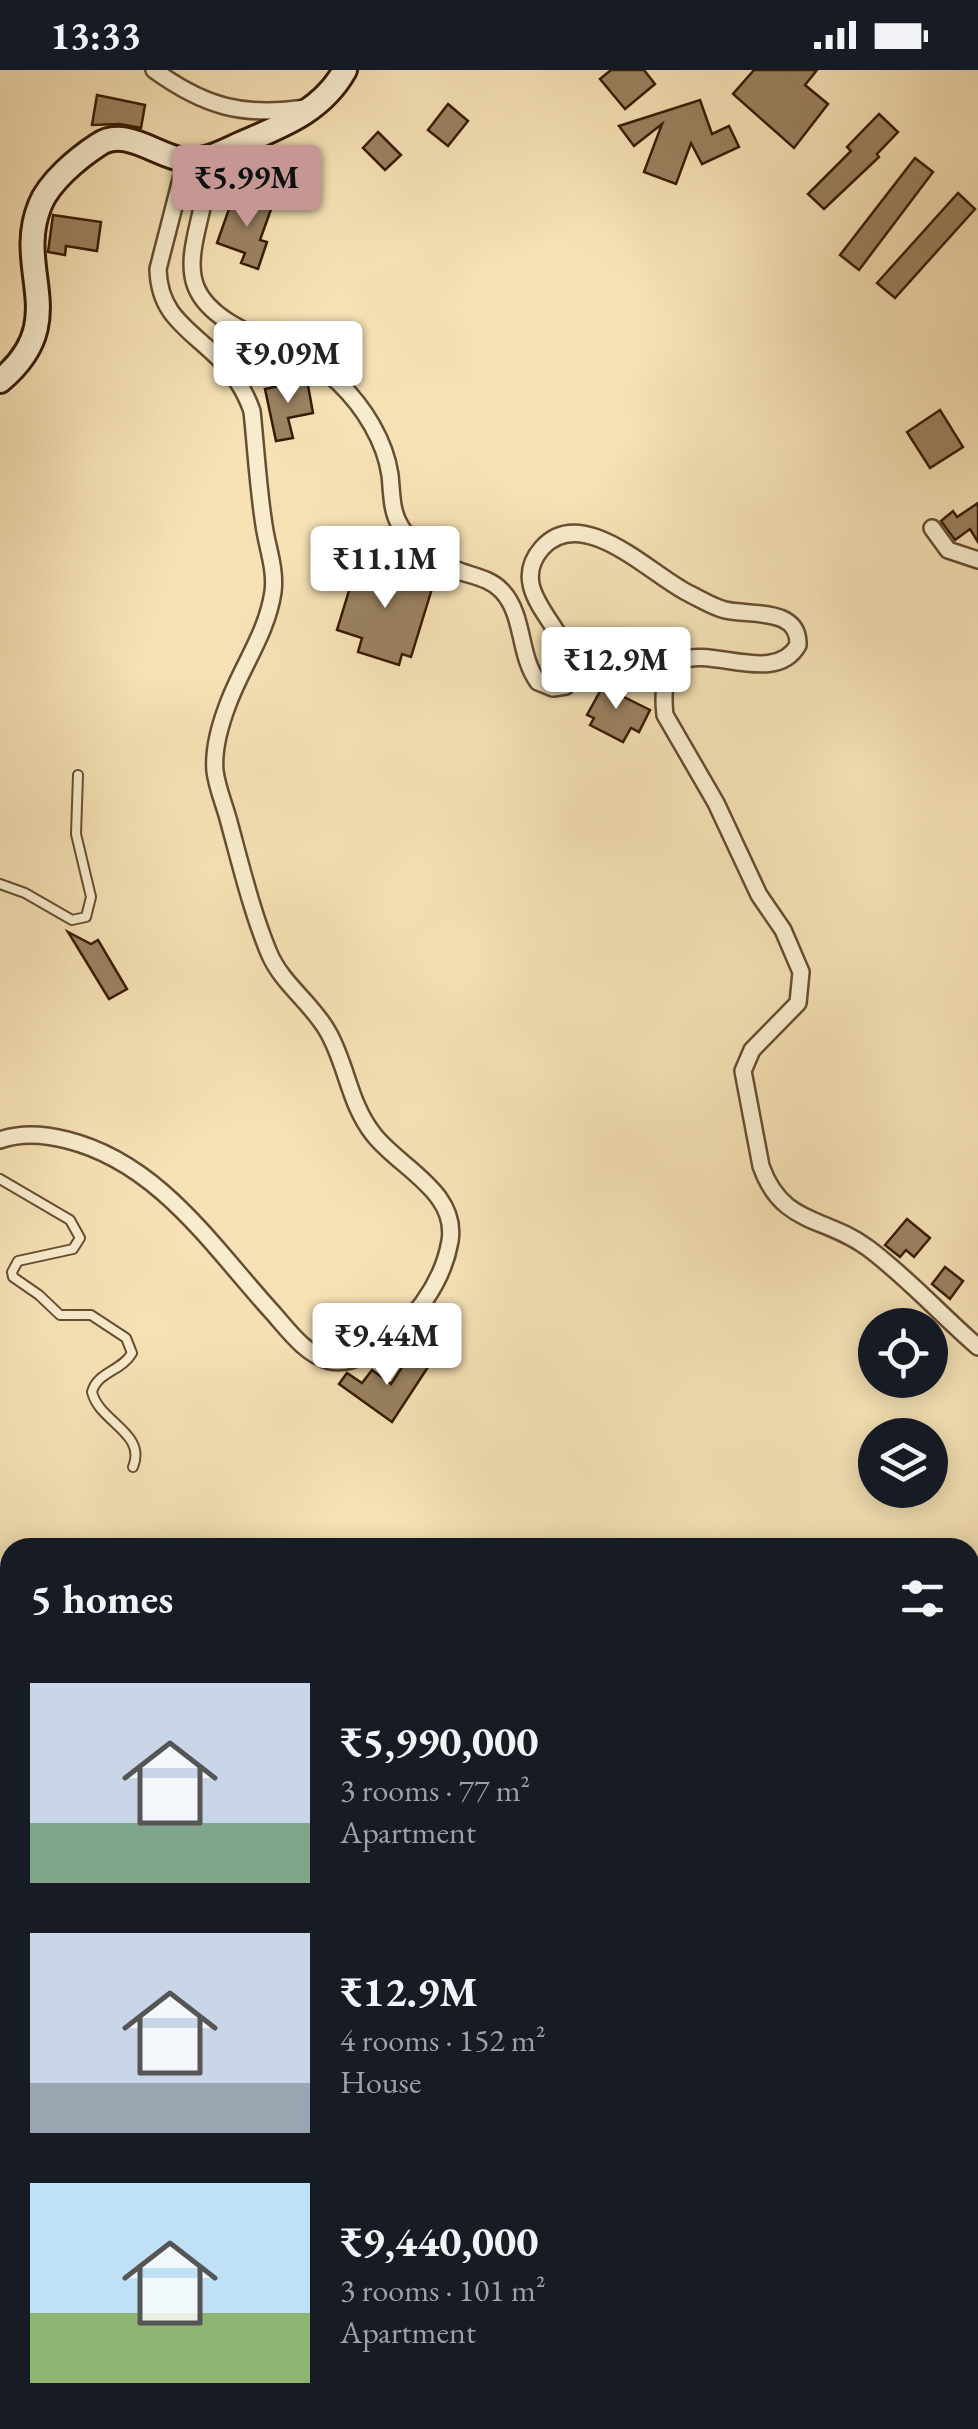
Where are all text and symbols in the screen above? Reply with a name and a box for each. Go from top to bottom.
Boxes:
text: 13:33 [50,11,141,60]
pin: ₹5.99M [166,145,328,230]
text: ₹5.99M [195,156,299,198]
pin: ₹9.09M [207,321,369,406]
text: ₹9.09M [236,332,340,374]
pin: ₹11.1M [304,526,466,611]
text: ₹11.1M [333,537,437,579]
pin: ₹12.9M [535,627,697,712]
text: ₹12.9M [564,638,668,680]
pin: ₹9.44M [306,1303,468,1388]
map controls [858,1308,948,1508]
button: locate [858,1308,948,1398]
text: ₹9.44M [335,1314,439,1356]
button: layers [858,1418,948,1508]
text: 5 homes [30,1571,173,1626]
icon: filters [895,1571,950,1626]
text: ₹5,990,000 [340,1714,538,1769]
icon: home [110,1723,230,1843]
text: 3 rooms · 77 m² [340,1769,530,1811]
text: Apartment [340,1811,476,1853]
text: ₹12.9M [340,1964,478,2019]
icon: home [110,1973,230,2093]
text: 4 rooms · 152 m² [340,2019,546,2061]
text: House [340,2061,421,2103]
text: ₹9,440,000 [340,2214,538,2269]
icon: home [110,2223,230,2343]
text: 3 rooms · 101 m² [340,2269,546,2311]
text: Apartment [340,2311,476,2353]

